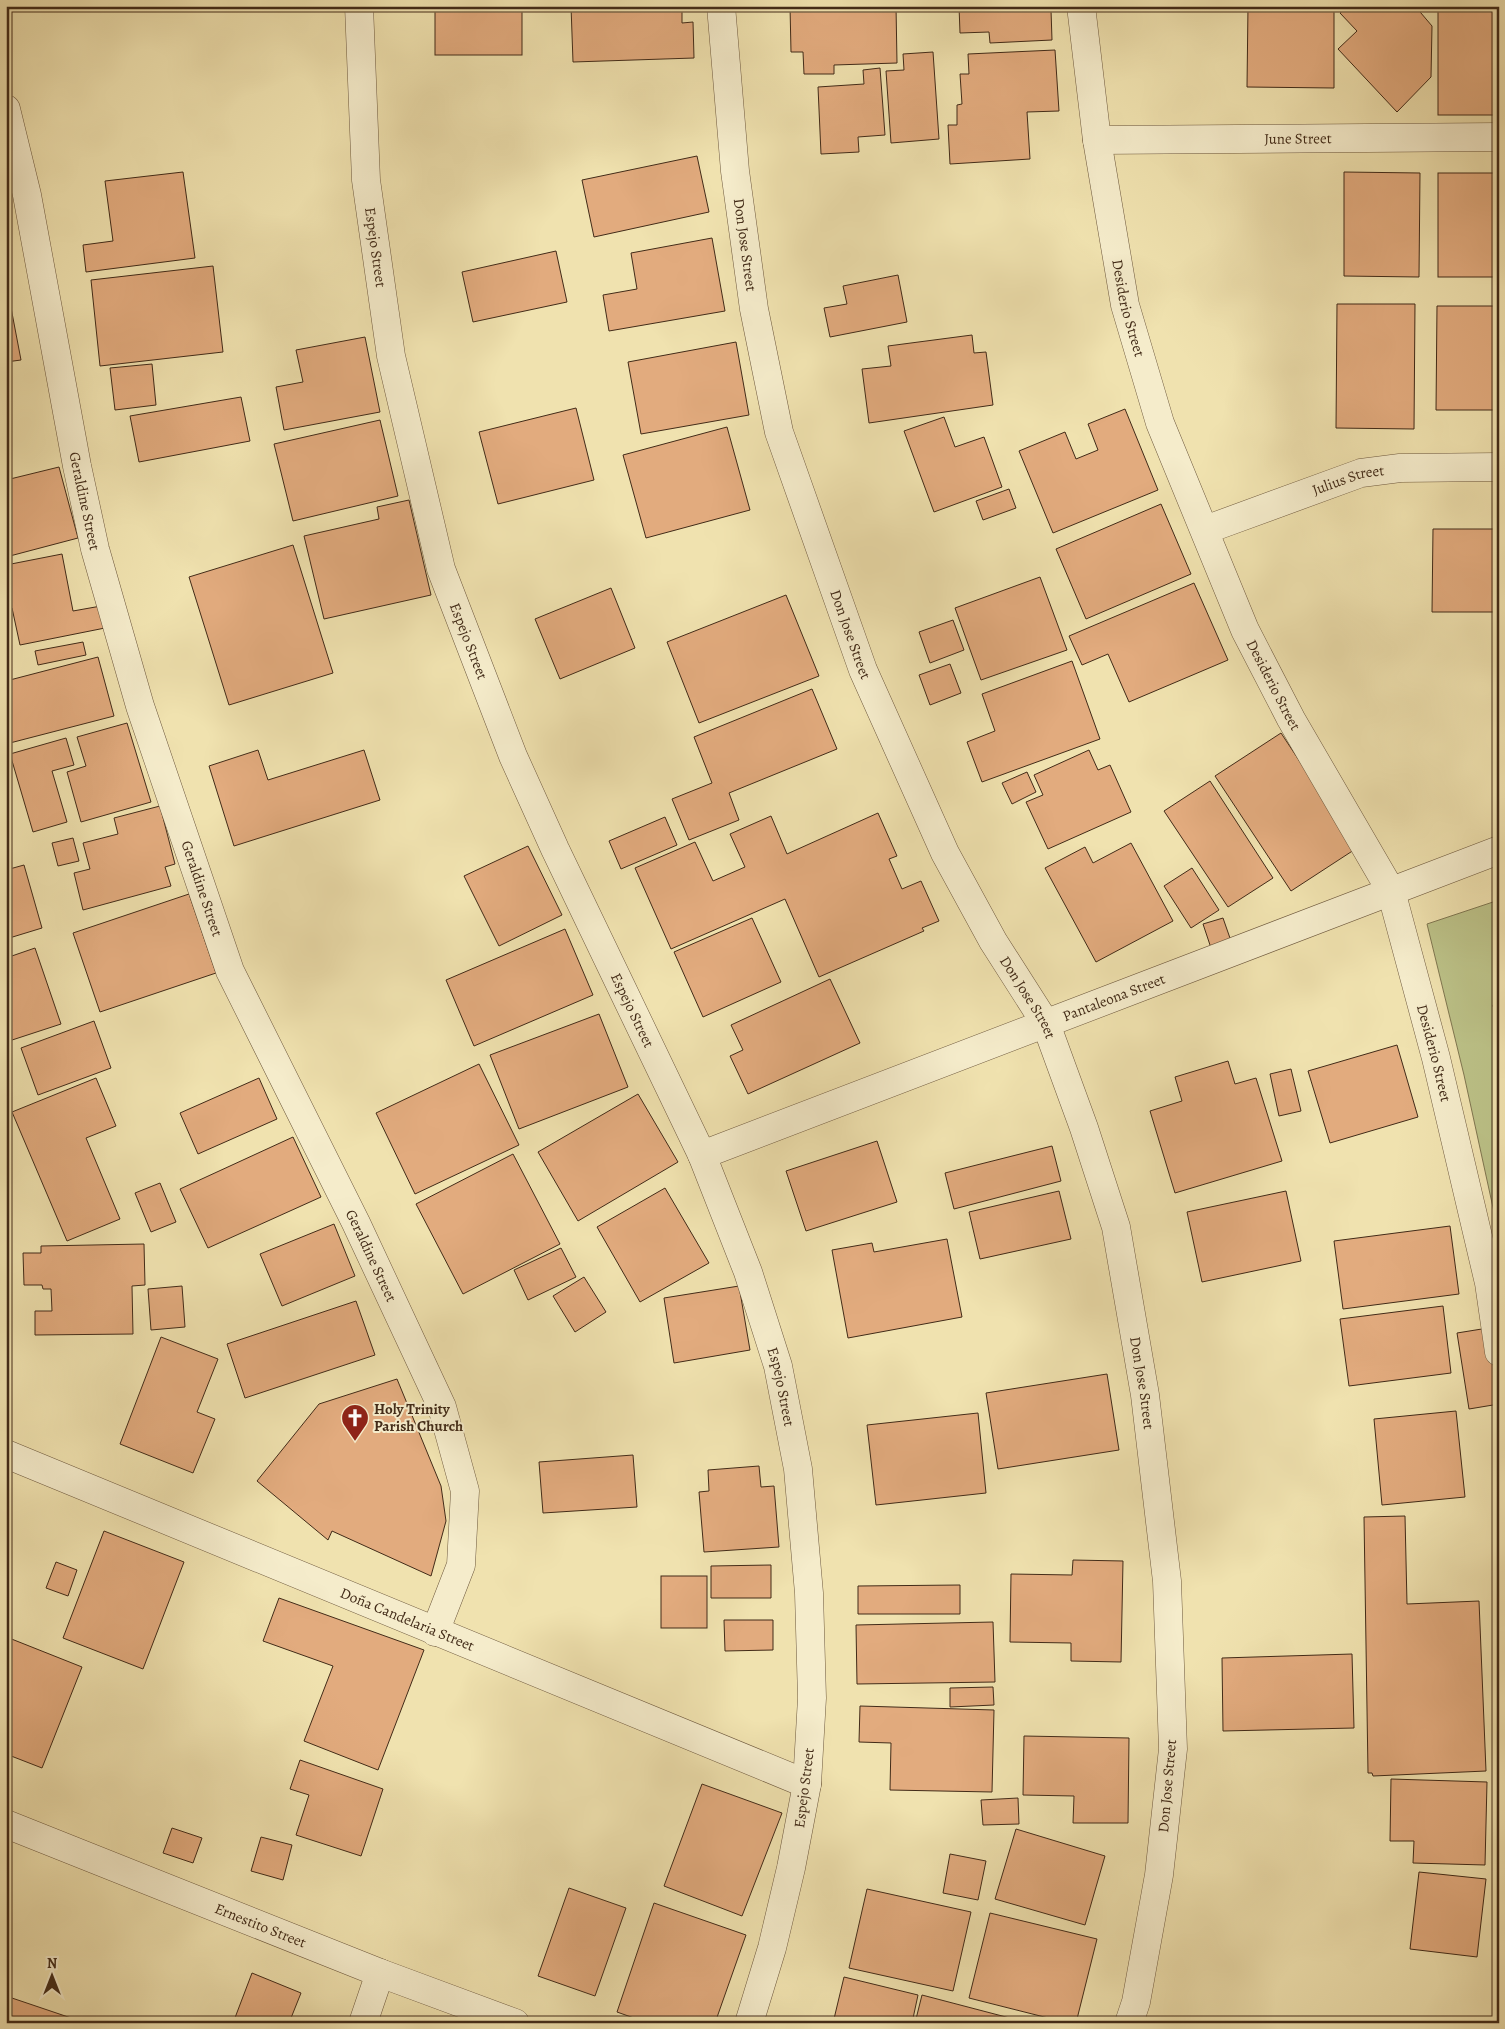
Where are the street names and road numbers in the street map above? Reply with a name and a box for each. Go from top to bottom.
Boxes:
street label: June Street [1264,128,1332,149]
street label: Don Jose Street [729,197,761,293]
street label: Espejo Street [360,206,391,289]
street label: Desiderio Street [1107,258,1150,359]
street label: Geraldine Street [65,450,105,552]
street label: Julius Street [1309,460,1385,500]
street label: Don Jose Street [825,587,876,682]
street label: Espejo Street [445,600,493,682]
street label: Desiderio Street [1242,636,1305,734]
street label: Geraldine Street [176,838,228,939]
street label: Don Jose Street [995,952,1060,1041]
street label: Pantaleona Street [1060,969,1168,1026]
street label: Espejo Street [606,970,659,1051]
street label: Desiderio Street [1412,1002,1456,1104]
street label: Geraldine Street [341,1206,401,1305]
street label: Don Jose Street [1125,1335,1159,1431]
street label: Espejo Street [763,1345,800,1428]
street label: Doña Candelaria Street [337,1583,477,1656]
street label: Don Jose Street [1153,1738,1181,1833]
street label: Espejo Street [789,1747,819,1829]
street label: Ernestito Street [212,1898,309,1953]

